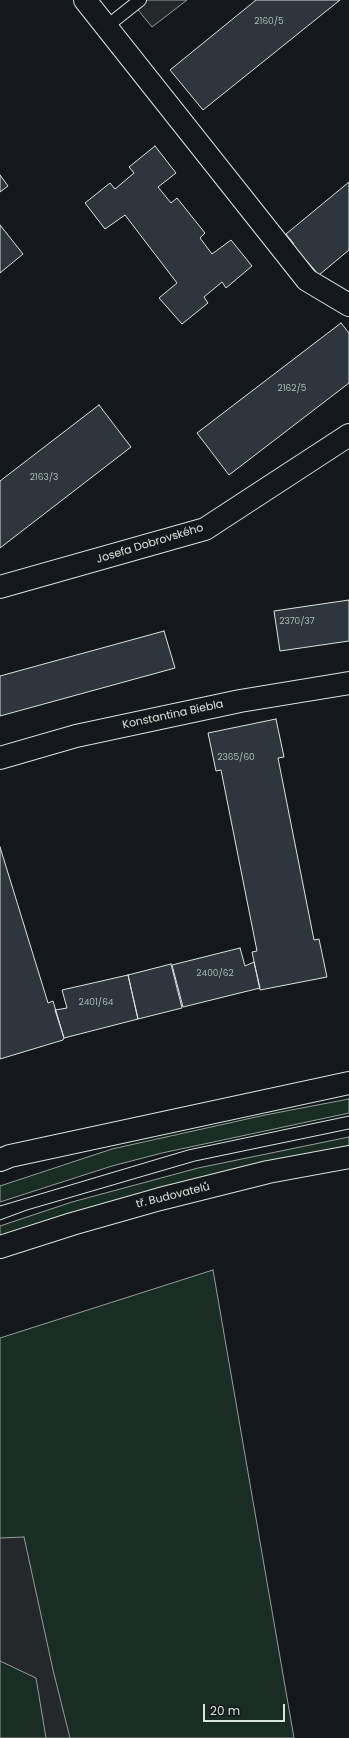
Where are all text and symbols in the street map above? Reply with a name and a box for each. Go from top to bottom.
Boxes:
house number: 2160/5 [254,17,284,27]
house number: 2162/5 [278,384,306,394]
house number: 2163/3 [30,473,58,483]
street label: Josefa Dobrovského [95,521,205,567]
house number: 2370/37 [279,617,315,627]
street label: Konstantina Biebla [121,698,225,732]
house number: 2365/60 [217,753,255,763]
house number: 2400/62 [196,969,234,979]
house number: 2401/64 [78,998,114,1008]
street label: tř. Budovatelů [135,1180,211,1212]
scale bar [205,1696,287,1722]
text: 20 m [210,1702,240,1719]

